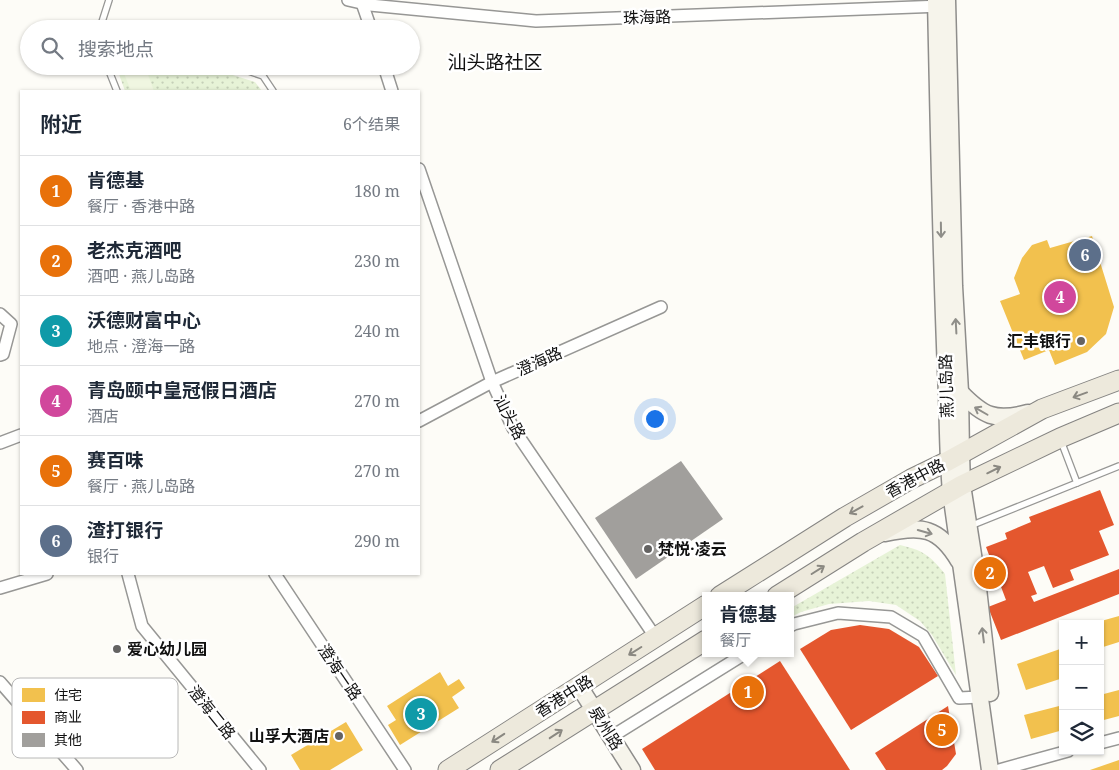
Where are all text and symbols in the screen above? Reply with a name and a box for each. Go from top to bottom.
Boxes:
street label: 珠海路 [623,5,671,29]
search box [20,20,420,75]
icon: search [38,34,66,62]
text: 搜索地点 [78,36,154,62]
district label: 汕头路社区 [447,49,543,75]
text: 附近 [40,110,82,138]
text: 6个结果 [343,113,400,135]
text: 肯德基 [87,167,144,193]
text: 1 [51,180,61,202]
text: 180 m [354,180,400,202]
text: 餐厅 · 香港中路 [87,195,195,217]
one-way arrow [936,221,945,237]
pin: 6 [1069,236,1101,274]
text: 老杰克酒吧 [87,237,182,263]
text: 2 [51,250,61,272]
text: 230 m [354,250,400,272]
text: 酒吧 · 燕儿岛路 [87,265,195,287]
pin: 4 [1044,278,1076,316]
text: 沃德财富中心 [87,307,201,333]
one-way arrow [952,319,961,335]
text: 3 [51,320,61,342]
text: 240 m [354,320,400,342]
place label: 汇丰银行 [1007,330,1071,352]
text: 地点 · 澄海一路 [87,335,195,357]
marker: 汇丰银行 [1075,335,1087,347]
street label: 澄海路 [513,341,565,381]
street label: 燕儿岛路 [934,354,958,418]
text: 青岛颐中皇冠假日酒店 [87,377,277,403]
text: 4 [51,390,61,412]
text: 270 m [354,390,400,412]
street label: 汕头路 [489,391,531,443]
one-way arrow [1073,391,1089,400]
text: 酒店 [87,405,119,427]
one-way arrow [975,405,989,415]
your location [642,406,668,432]
text: 赛百味 [87,447,144,473]
street label: 香港中路 [882,453,948,503]
text: 5 [51,460,61,482]
text: 270 m [354,460,400,482]
one-way arrow [986,465,1001,474]
text: 餐厅 · 燕儿岛路 [87,475,195,497]
one-way arrow [849,505,864,515]
text: 渣打银行 [87,517,163,543]
one-way arrow [917,527,933,537]
text: 6 [51,530,61,552]
text: 290 m [354,530,400,552]
place label: 梵悦·凌云 [658,538,727,560]
marker: 梵悦·凌云 [642,543,654,555]
text: 银行 [87,545,119,567]
pin: 2 [974,554,1006,592]
one-way arrow [811,565,825,575]
popup [702,592,794,657]
text: 肯德基 [719,601,777,627]
map controls [1059,620,1104,755]
button: + [1059,620,1104,665]
one-way arrow [978,627,988,643]
text: 餐厅 [719,629,752,651]
place label: 爱心幼儿园 [127,638,207,660]
street label: 澄海一路 [313,639,367,705]
marker: 爱心幼儿园 [111,643,123,655]
one-way arrow [629,646,643,656]
button: − [1059,665,1104,710]
street label: 香港中路 [531,670,597,722]
pin: 1 [732,673,764,711]
legend [12,678,178,758]
street label: 澄海二路 [183,680,241,744]
text: 住宅 [54,685,82,704]
pin: 3 [405,695,437,733]
street label: 泉州路 [584,702,628,754]
text: 商业 [54,707,82,726]
button: layers [1059,710,1104,755]
pin: 5 [926,711,958,749]
place label: 山孚大酒店 [249,725,329,747]
one-way arrow [549,729,563,740]
text: 其他 [54,730,82,749]
marker: 山孚大酒店 [333,730,345,742]
one-way arrow [491,733,505,743]

